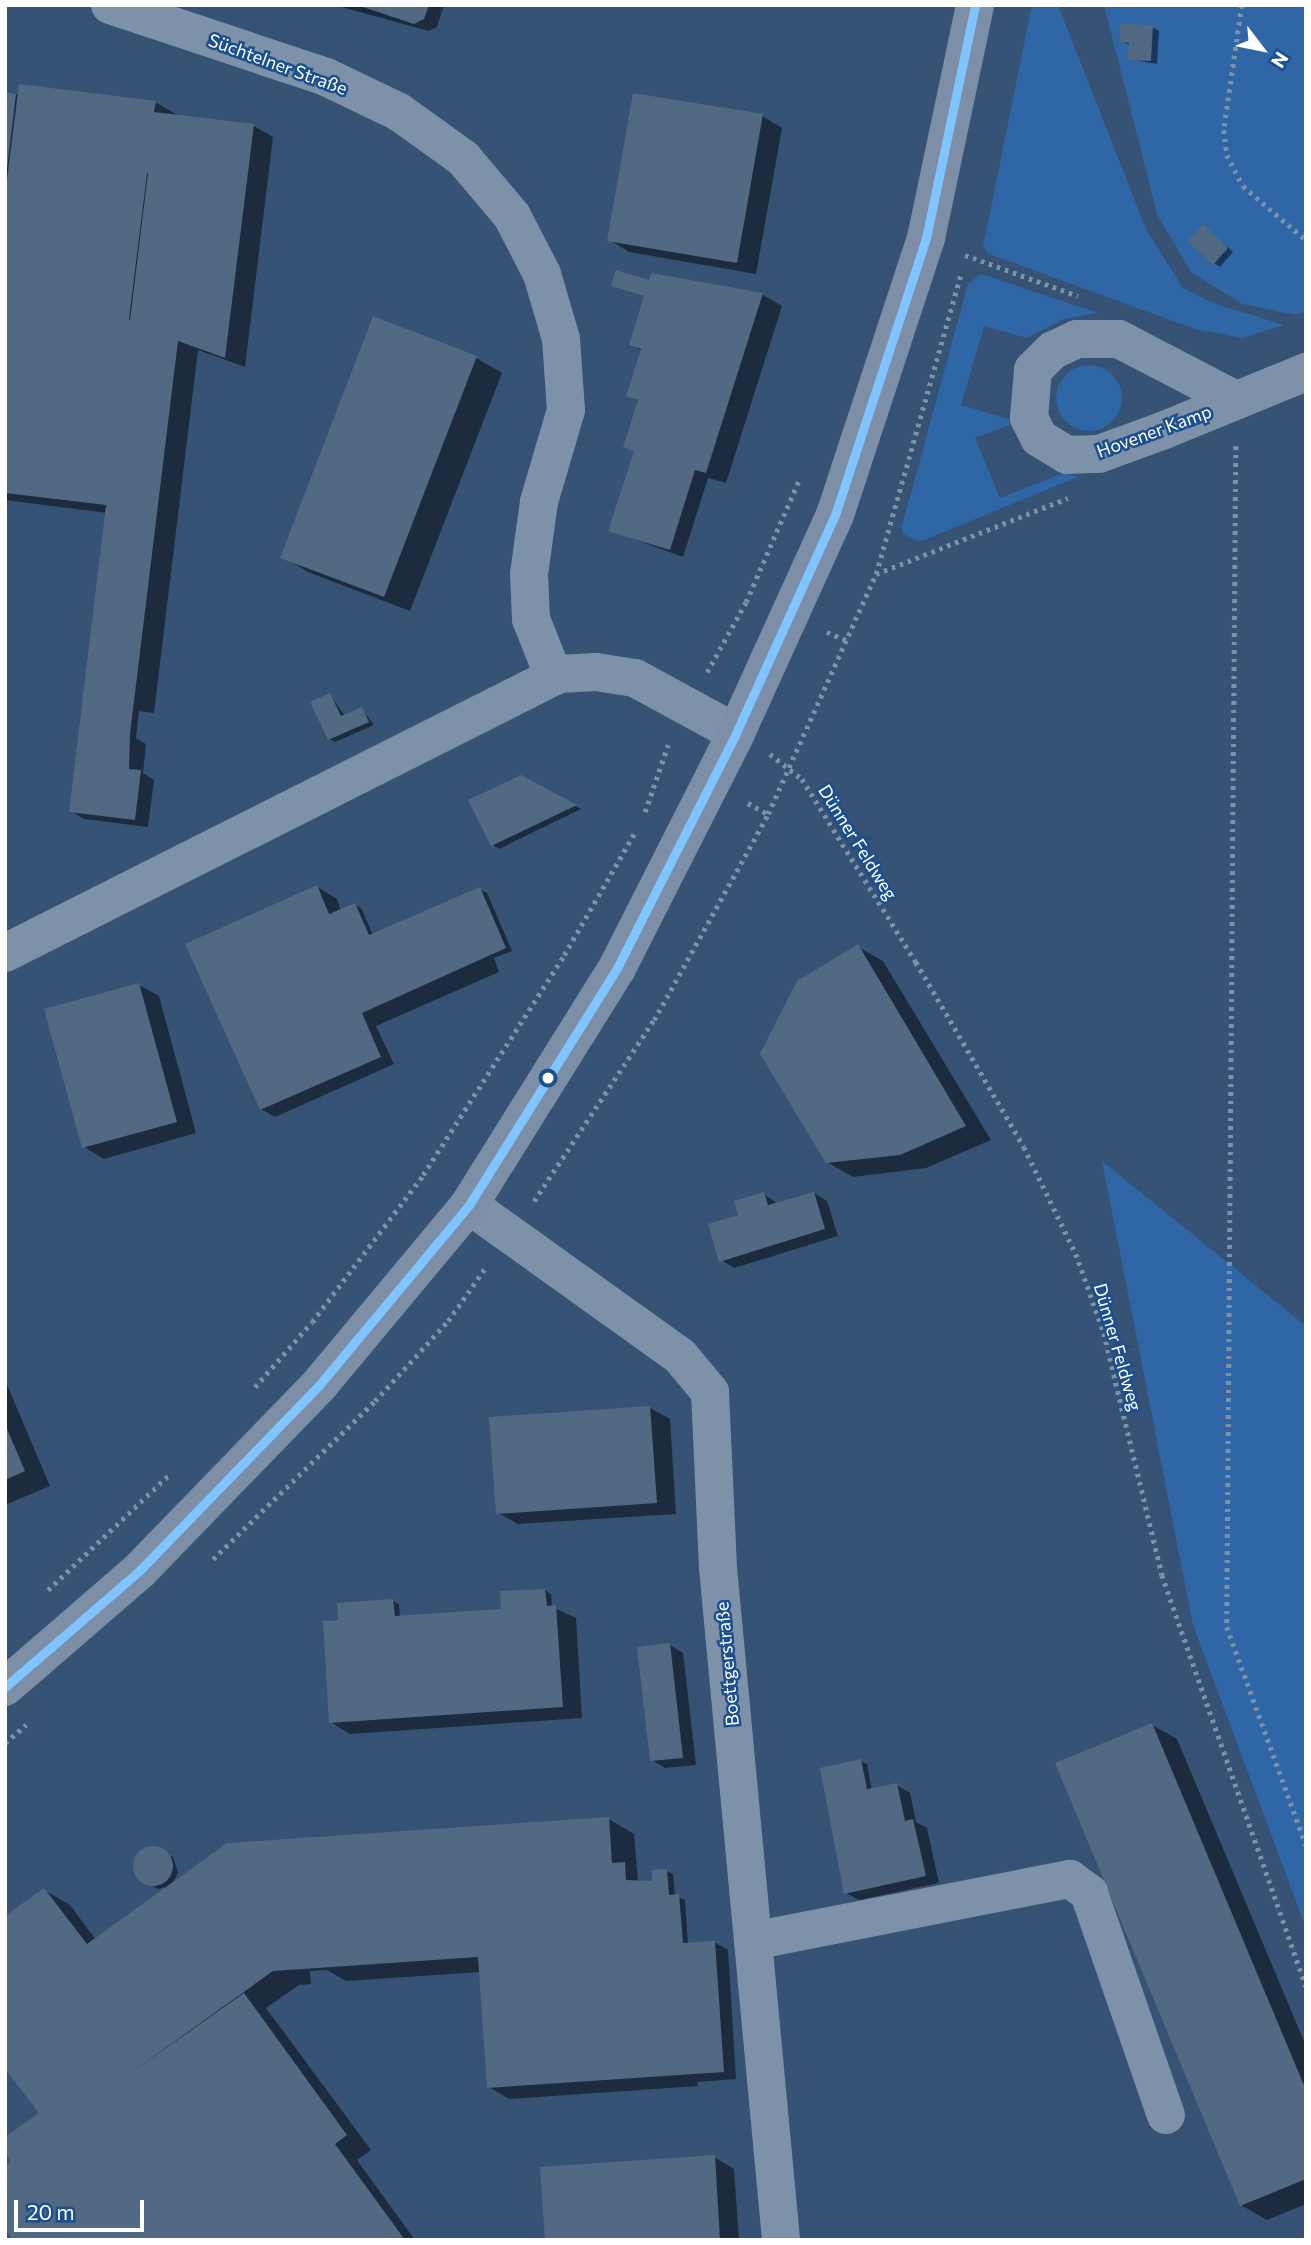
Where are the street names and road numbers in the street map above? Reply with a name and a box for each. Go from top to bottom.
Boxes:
street label: Süchtelner Straße [206,29,350,99]
street label: Hovener Kamp [1094,400,1214,462]
street label: Dünner Feldweg [814,780,902,904]
street label: Dünner Feldweg [1089,1281,1147,1413]
street label: Boettgerstraße [711,1601,743,1727]

